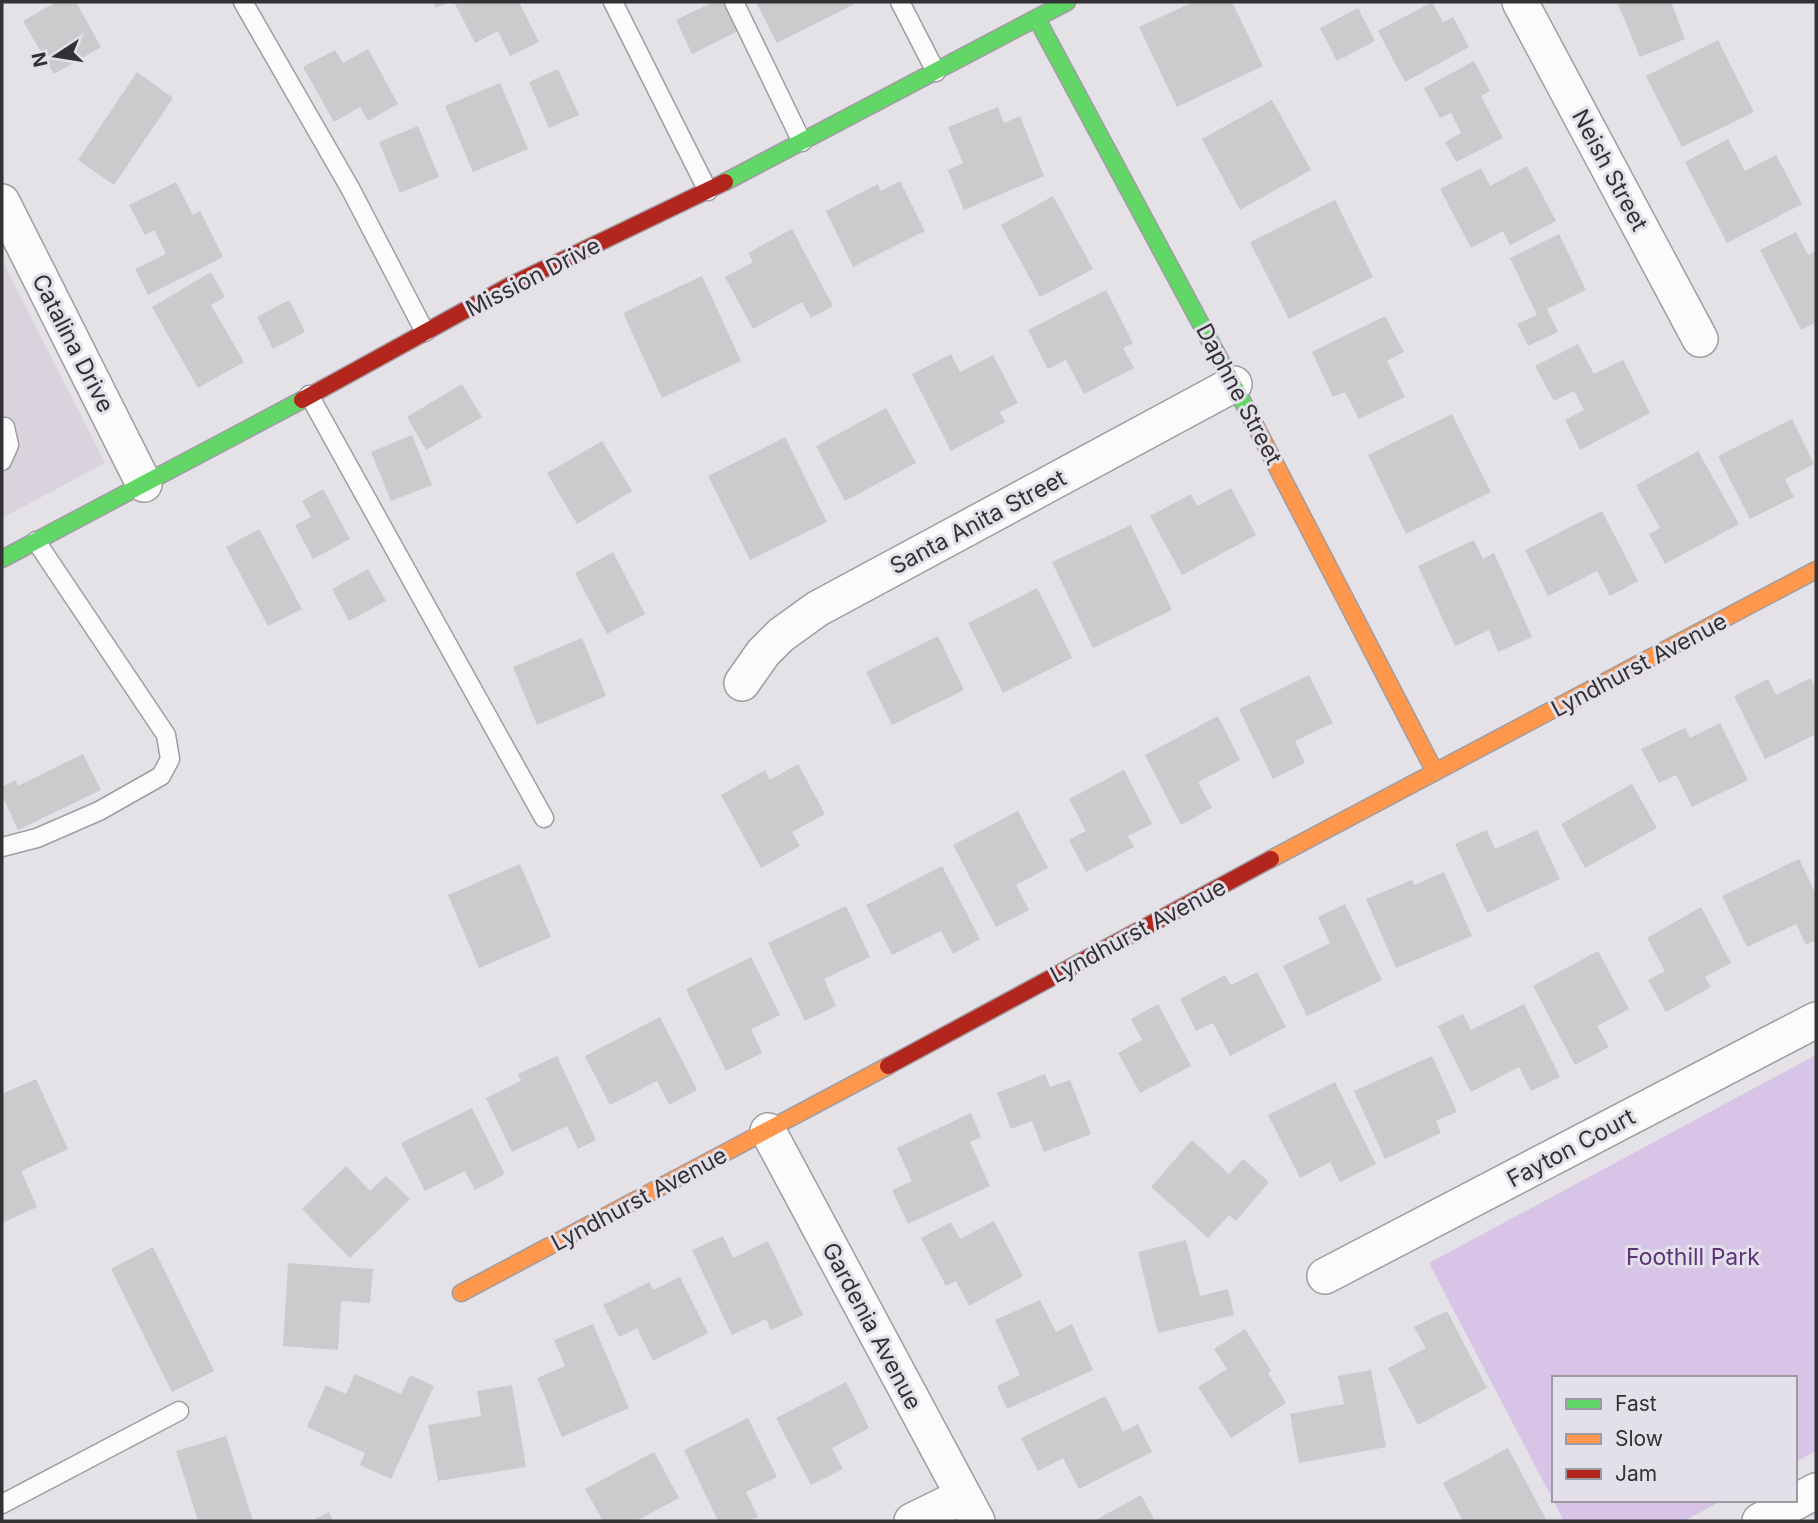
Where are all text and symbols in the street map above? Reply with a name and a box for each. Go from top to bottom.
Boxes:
north arrow [21,21,91,91]
text: N [27,50,53,69]
street label: Neish Street [1566,105,1654,236]
street label: Mission Drive [461,231,605,323]
street label: Catalina Drive [26,269,120,417]
street label: Daphne Street [1190,319,1288,470]
street label: Santa Anita Street [885,464,1071,580]
street label: Lyndhurst Avenue [1546,607,1732,723]
street label: Lyndhurst Avenue [1045,873,1231,989]
street label: Fayton Court [1502,1102,1640,1193]
street label: Lyndhurst Avenue [546,1141,732,1257]
street label: Gardenia Avenue [816,1238,928,1414]
park label: Foothill Park [1626,1243,1760,1271]
legend [1552,1376,1797,1502]
text: Fast [1615,1391,1657,1416]
text: Slow [1615,1426,1663,1451]
text: Jam [1615,1461,1657,1486]

